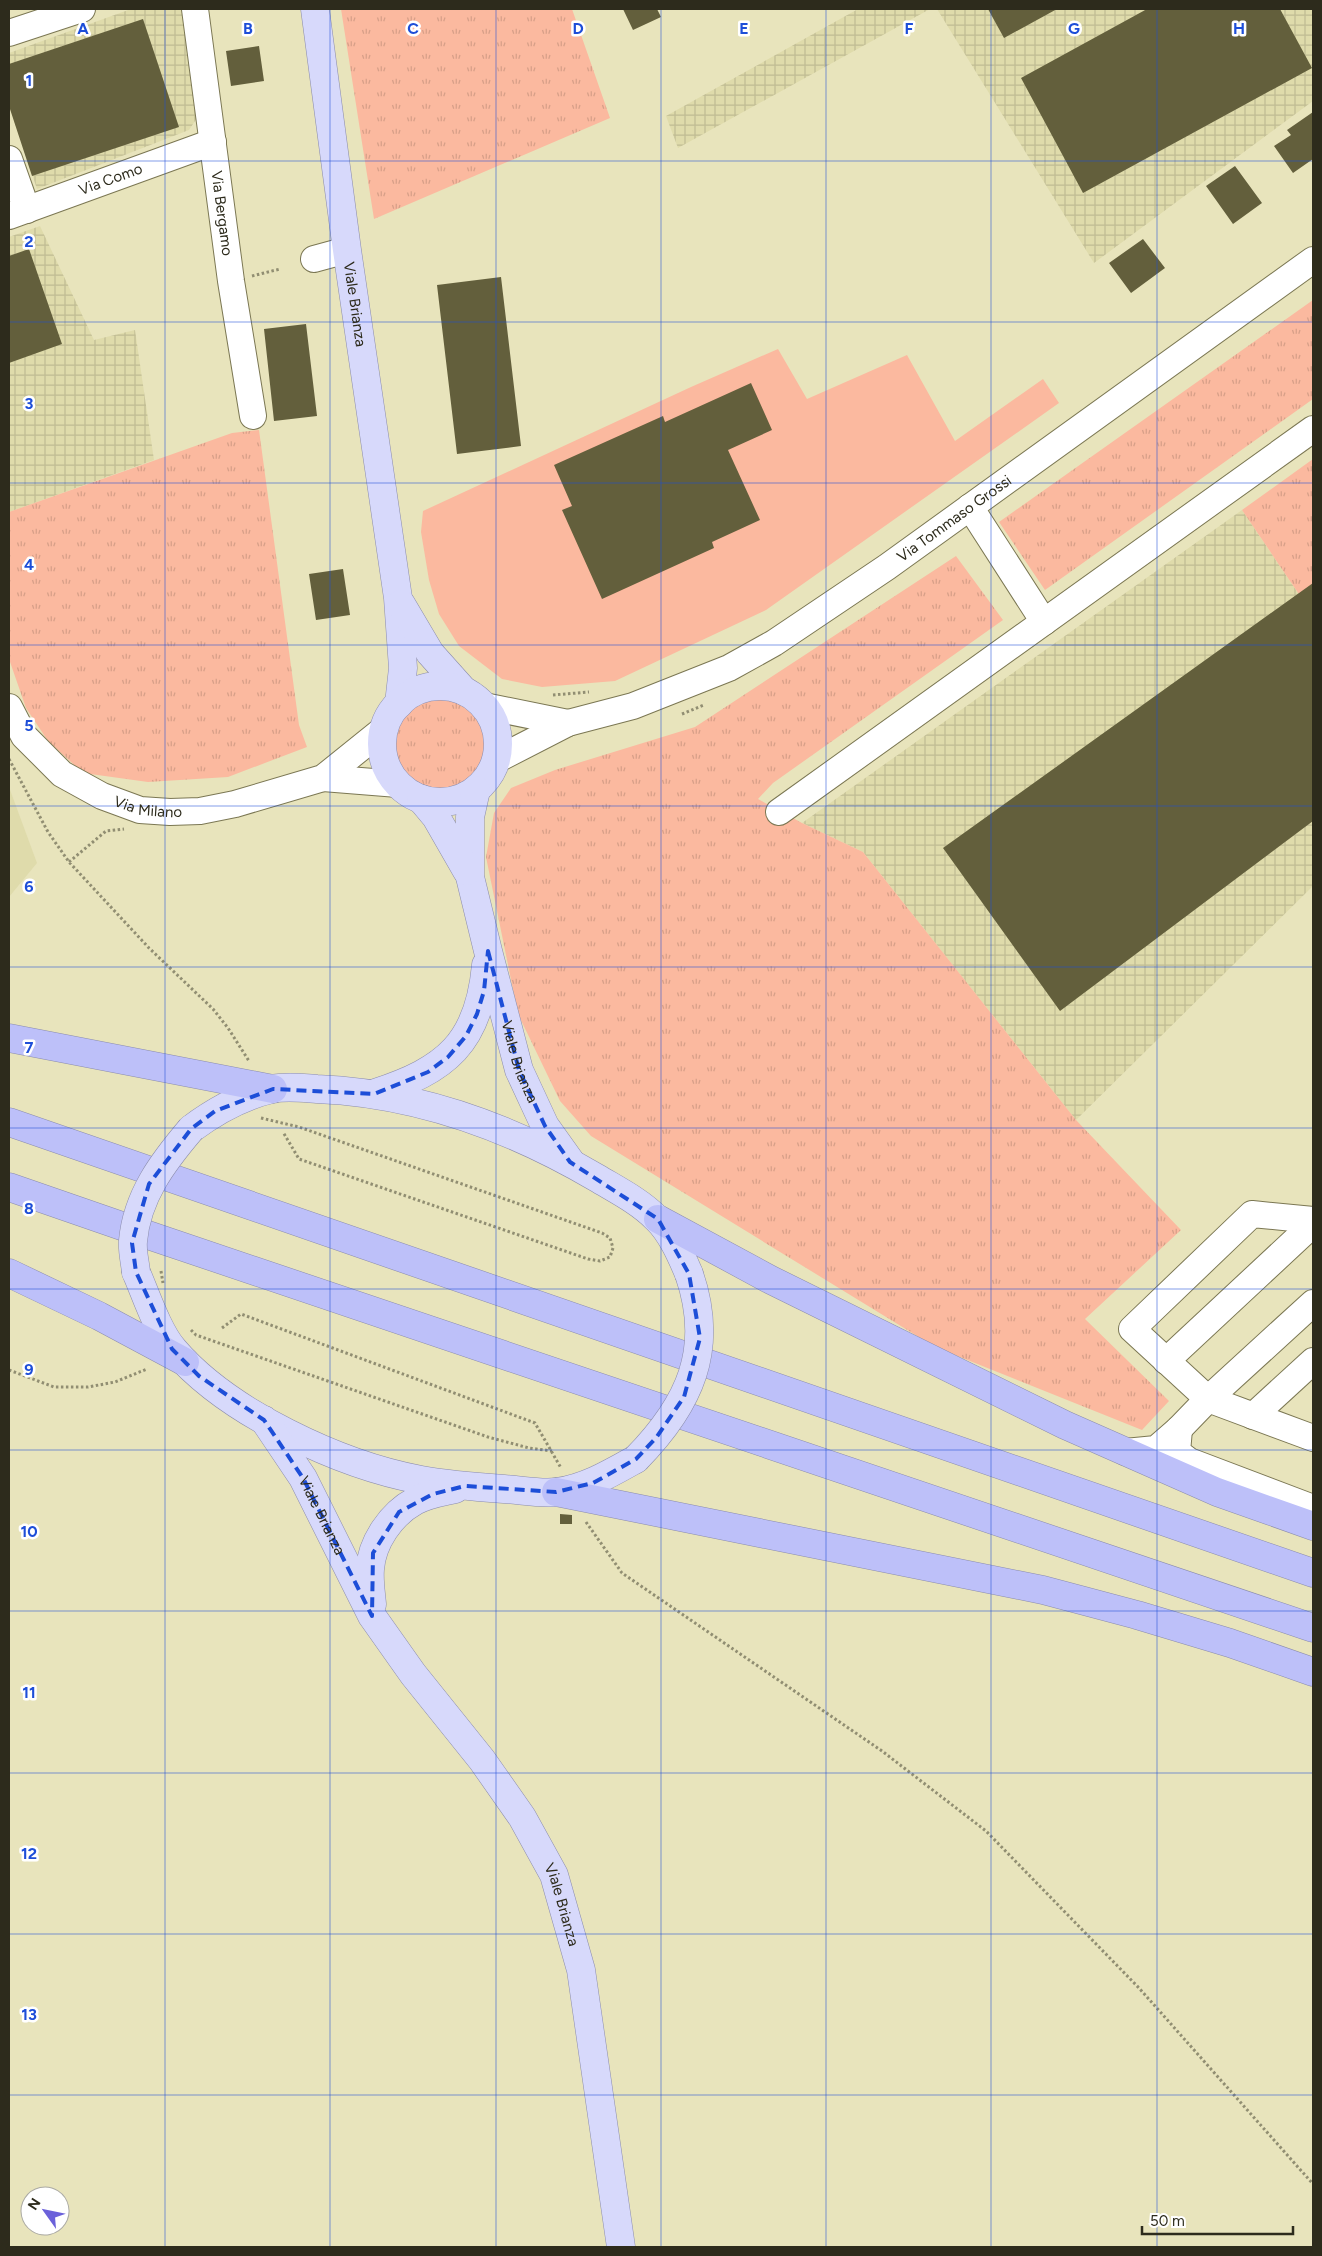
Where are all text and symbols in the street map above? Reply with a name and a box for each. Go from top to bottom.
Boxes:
text: A [77,19,89,38]
text: B [243,19,253,38]
text: C [407,19,419,38]
text: D [572,19,584,38]
text: E [739,19,749,38]
text: F [905,19,914,38]
text: G [1068,19,1080,38]
text: H [1233,19,1245,38]
text: 1 [26,71,32,90]
street label: Via Como [76,159,145,199]
street label: Via Bergamo [207,170,237,257]
text: 2 [24,232,34,251]
street label: Viale Brianza [340,261,370,348]
text: 3 [25,394,34,413]
street label: Via Tommaso Grossi [894,471,1015,566]
text: 4 [24,555,34,574]
text: 5 [24,716,34,735]
street label: Via Milano [111,792,183,821]
text: 6 [24,877,34,896]
street label: Viale Brianza [498,1019,542,1106]
text: 7 [25,1038,34,1057]
text: 8 [24,1199,34,1218]
text: 9 [24,1360,34,1379]
street label: Viale Brianza [295,1473,349,1558]
text: 10 [20,1522,38,1541]
text: 11 [22,1683,36,1702]
text: 12 [21,1844,37,1863]
street label: Viale Brianza [540,1860,583,1948]
text: 13 [21,2005,37,2024]
north arrow [20,2186,70,2236]
text: N [24,2195,45,2213]
scale bar [1142,2204,1293,2236]
text: 50 m [1150,2212,1185,2230]

